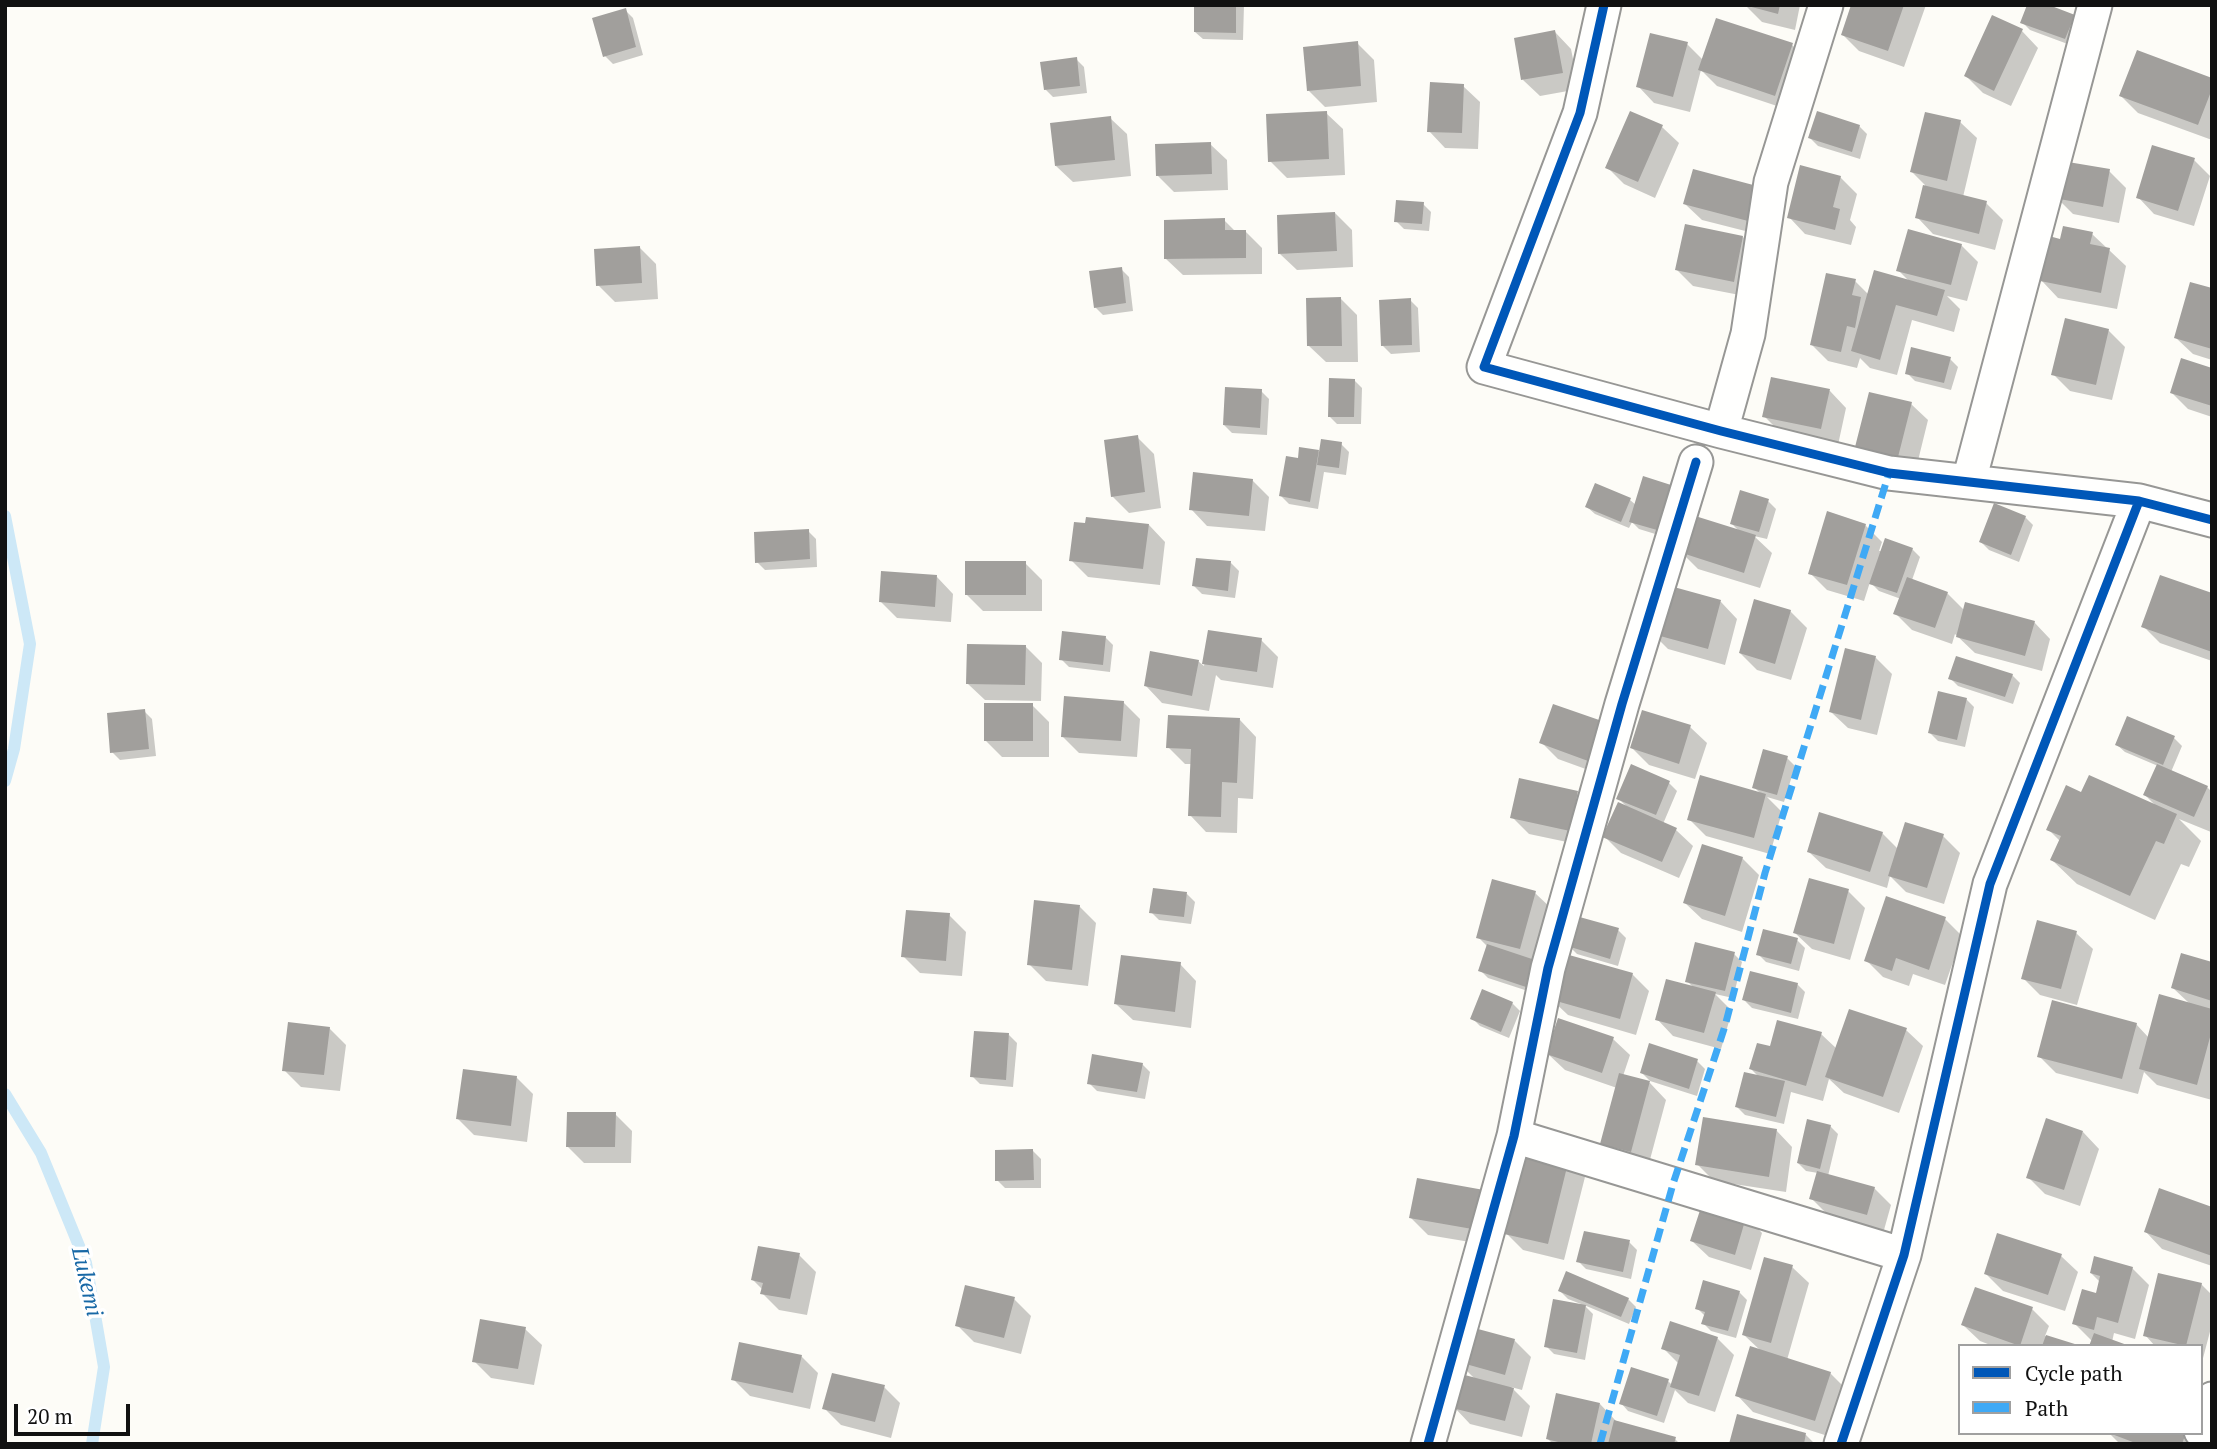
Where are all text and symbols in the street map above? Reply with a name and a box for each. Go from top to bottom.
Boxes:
water label: Lukemi [65,1244,107,1320]
legend [1958,1344,2203,1435]
text: Cycle path [2025,1359,2123,1387]
scale bar [18,1390,133,1434]
text: Path [2025,1394,2068,1422]
text: 20 m [27,1402,73,1430]

